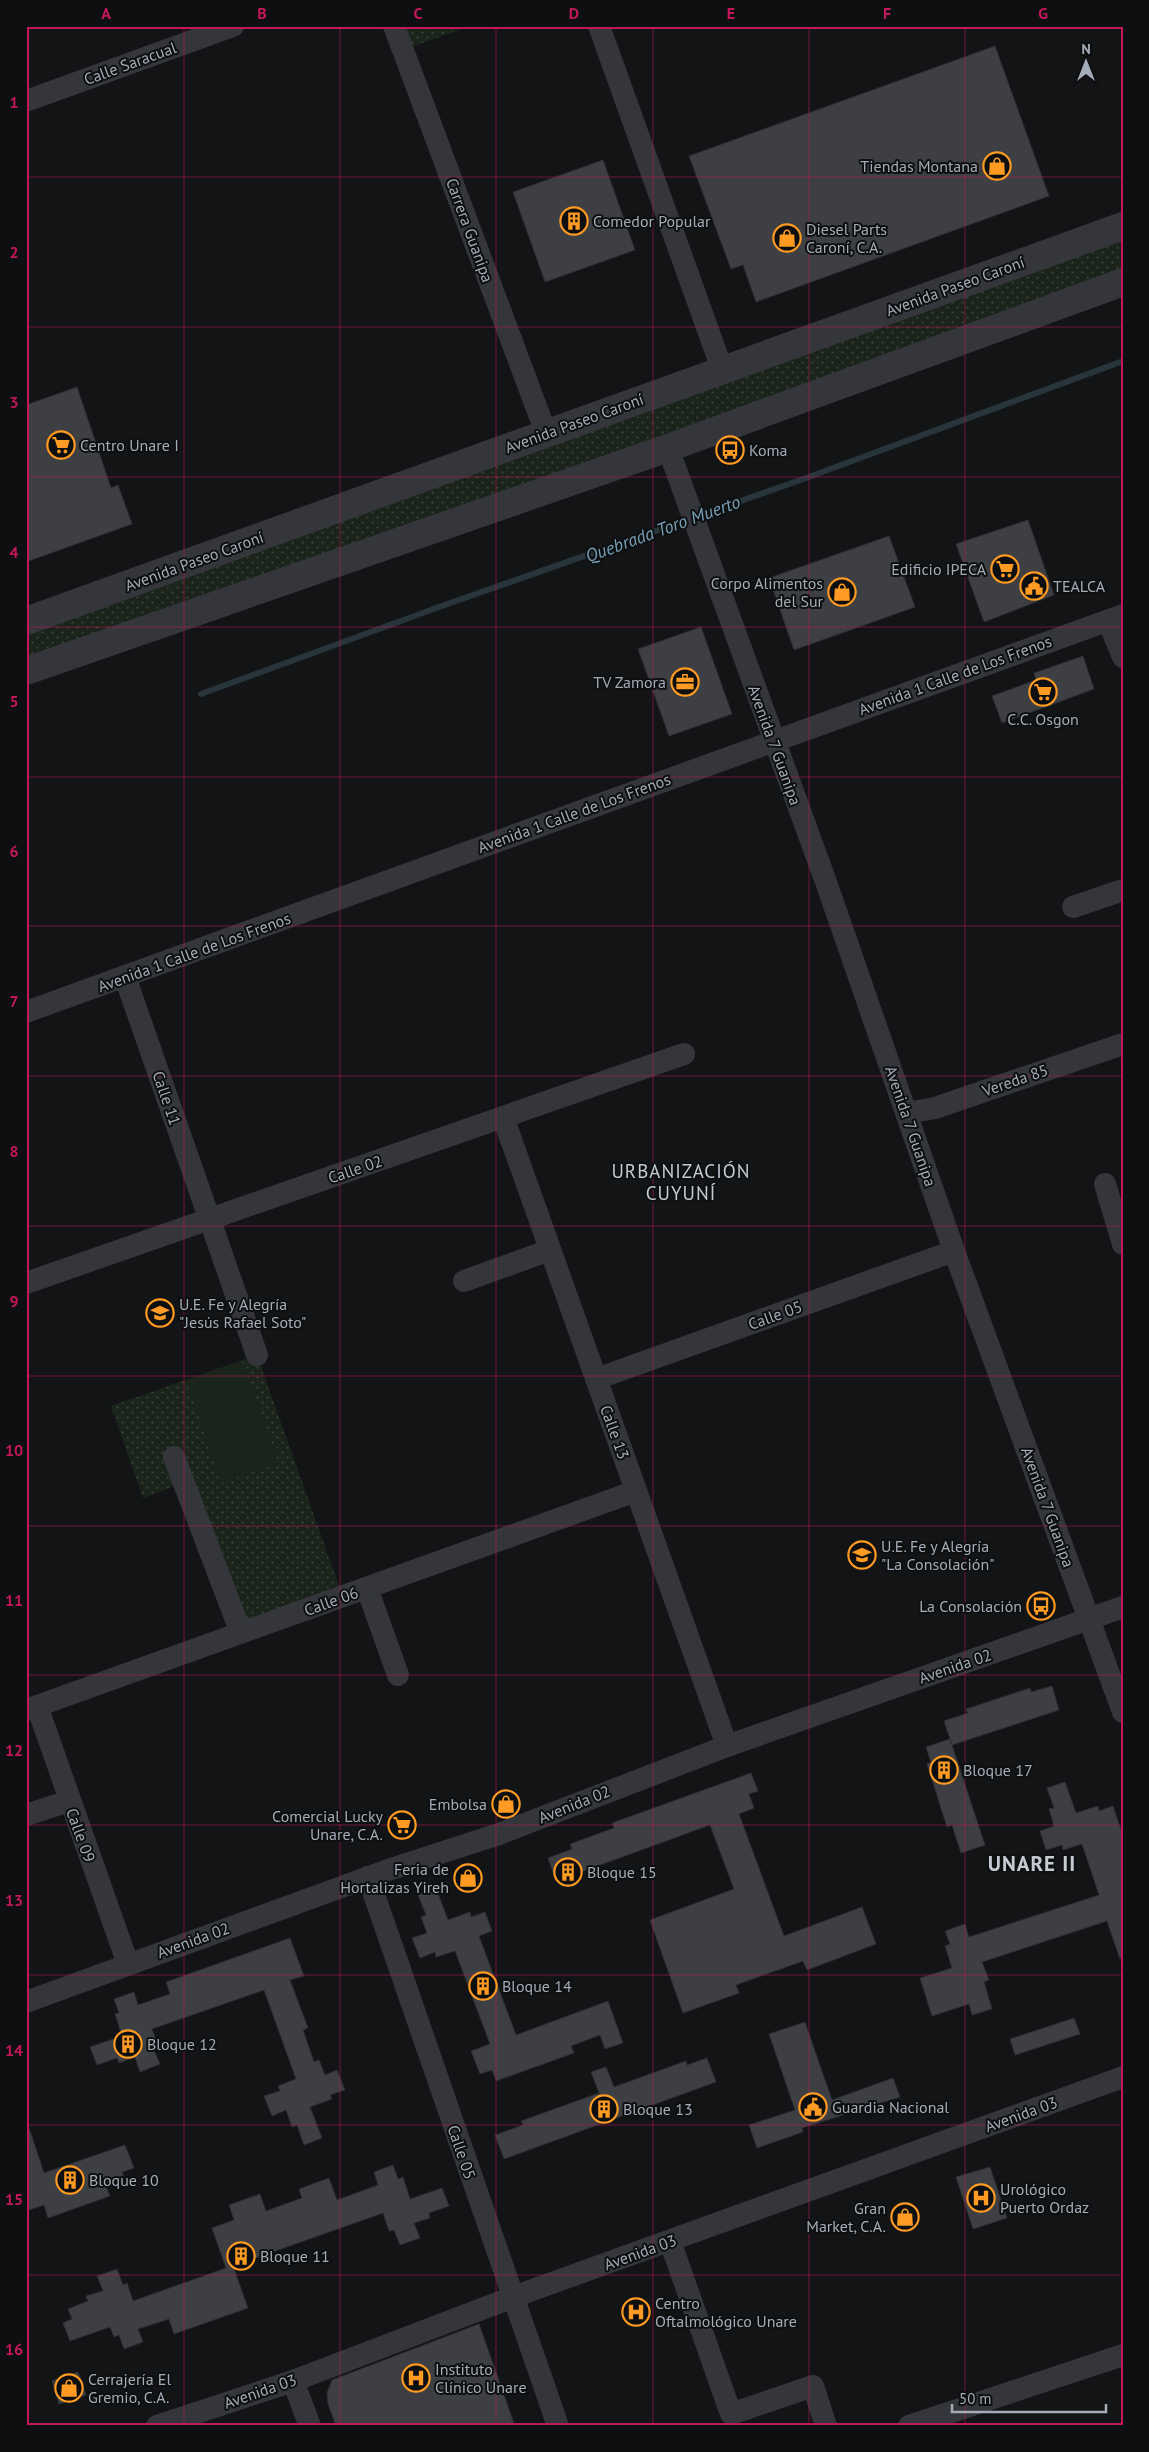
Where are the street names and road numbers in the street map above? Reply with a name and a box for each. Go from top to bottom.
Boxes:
street label: Calle Saracual [81,37,179,89]
street label: Carrera Guanipa [442,175,498,285]
street label: Avenida Paseo Caroní [883,252,1027,320]
street label: Avenida Paseo Caroní [502,389,646,457]
street label: Avenida Paseo Caroní [122,527,266,595]
street label: Avenida 1 Calle de Los Frenos [856,631,1054,719]
street label: Avenida 7 Guanipa [744,682,806,808]
street label: Avenida 1 Calle de Los Frenos [475,769,673,857]
street label: Avenida 1 Calle de Los Frenos [95,908,293,996]
street label: Vereda 85 [979,1059,1050,1101]
street label: Avenida 7 Guanipa [881,1063,941,1189]
street label: Calle 11 [148,1068,186,1128]
street label: Calle 02 [325,1150,385,1188]
street label: Calle 05 [745,1296,805,1334]
street label: Calle 13 [596,1402,634,1462]
street label: Avenida 7 Guanipa [1017,1444,1079,1570]
street label: Calle 06 [301,1582,361,1620]
street label: Avenida 02 [916,1644,994,1688]
street label: Avenida 02 [535,1781,613,1827]
street label: Calle 09 [62,1805,100,1865]
street label: Avenida 02 [154,1918,232,1962]
street label: Avenida 03 [982,2092,1060,2136]
street label: Calle 05 [443,2122,481,2182]
street label: Avenida 03 [601,2230,679,2274]
street label: Avenida 03 [221,2369,299,2413]

